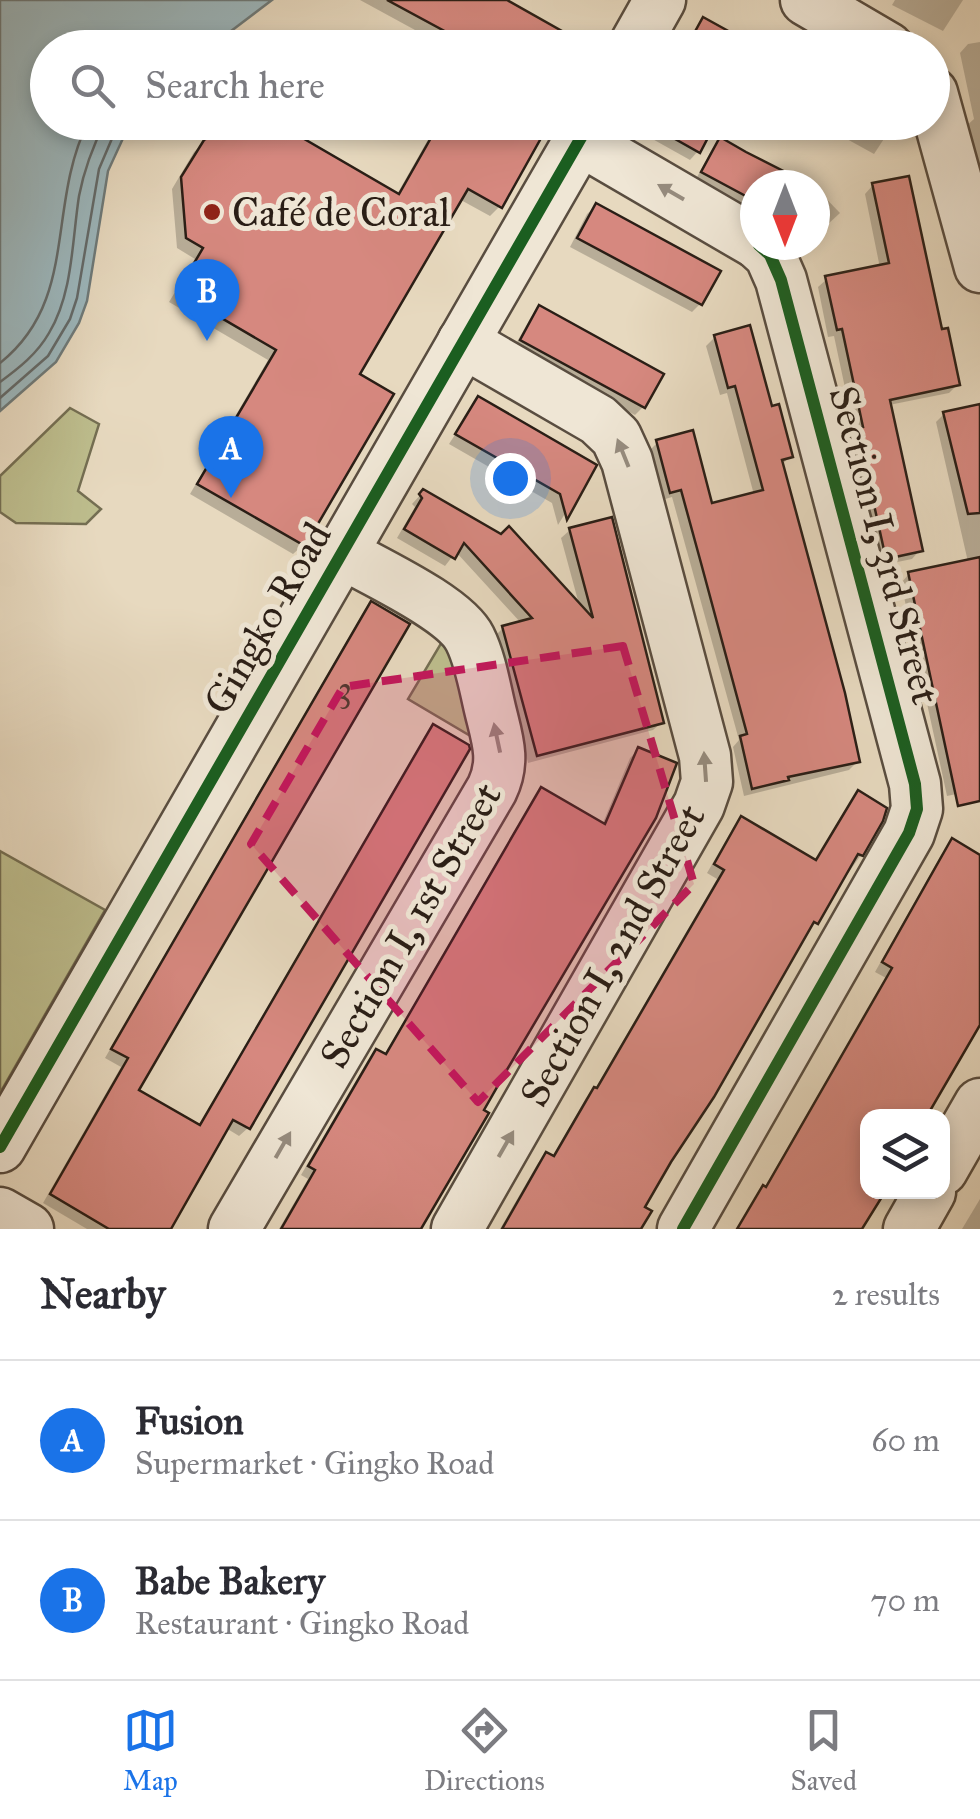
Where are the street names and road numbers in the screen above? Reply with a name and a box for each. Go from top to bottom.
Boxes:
street label: Section I, 3rd Street [819,381,951,709]
street label: Gingko Road [193,514,342,723]
street label: Section I, 1st Street [309,774,512,1076]
street label: Section I, 2nd Street [509,796,716,1115]

